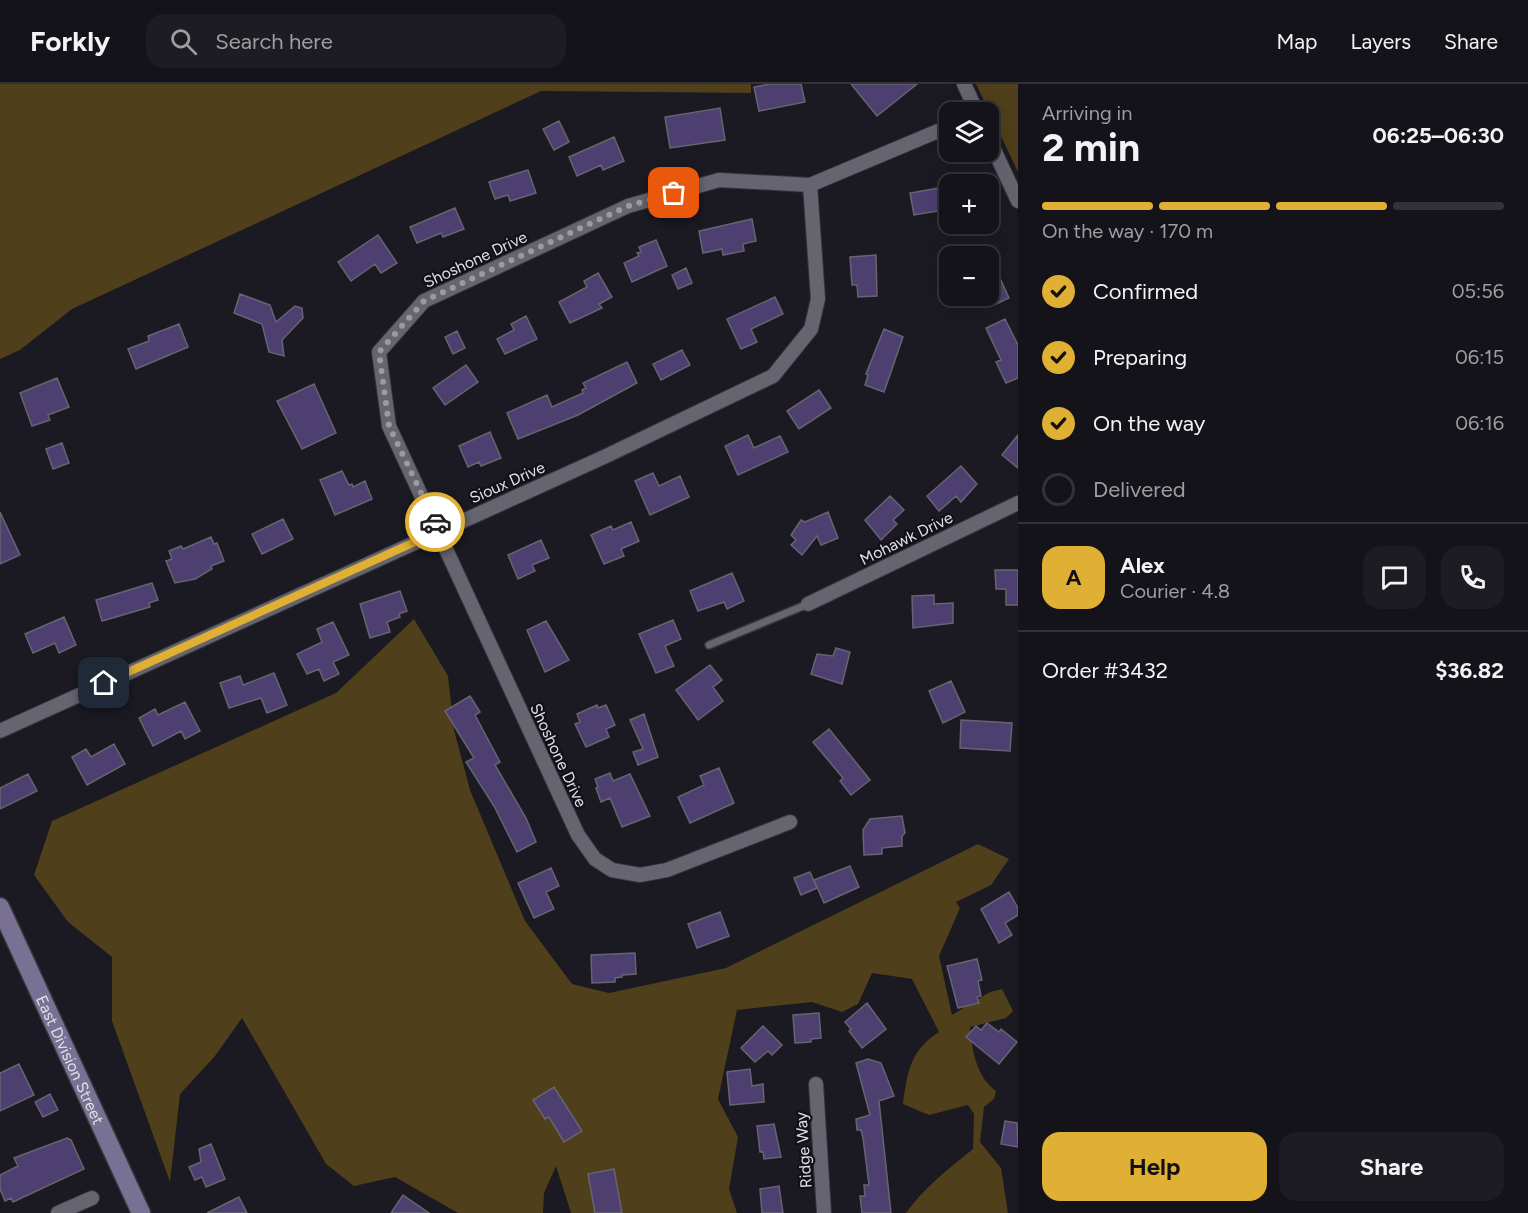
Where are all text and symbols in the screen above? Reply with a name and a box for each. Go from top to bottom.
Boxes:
search box [146,14,566,68]
text: Forkly [30,24,110,58]
icon: search [167,25,200,58]
text: Search here [215,28,333,55]
text: Map [1277,29,1317,54]
text: Layers [1350,29,1411,54]
text: Share [1444,29,1498,54]
text: Arriving in [1042,101,1132,125]
map controls [939,102,999,306]
button: layers [939,102,999,162]
text: 06:25–06:30 [1373,122,1504,149]
text: 2 min [1042,124,1140,171]
pin [648,167,699,218]
button: + [939,174,999,234]
icon: bag [657,176,690,209]
text: On the way · 170 m [1042,219,1213,243]
street label: Shoshone Drive [420,227,530,292]
button: − [939,246,999,306]
icon: check [1042,275,1075,308]
text: Confirmed [1093,278,1198,305]
text: 05:56 [1452,279,1504,303]
icon: check [1042,341,1075,374]
text: Preparing [1093,344,1187,371]
text: 06:15 [1455,345,1504,369]
icon: check [1042,407,1075,440]
text: On the way [1093,410,1205,437]
text: 06:16 [1455,411,1504,435]
street label: Sioux Drive [467,457,548,507]
text: Delivered [1093,476,1186,503]
courier [405,492,465,552]
icon: car [419,506,452,539]
street label: Mohawk Drive [857,508,956,569]
button: chat [1363,546,1426,609]
button: phone [1441,546,1504,609]
text: Alex [1120,552,1165,579]
text: A [1066,564,1081,591]
text: Courier · 4.8 [1120,579,1230,603]
pin [78,657,129,708]
text: Order #3432 [1042,657,1168,684]
text: $36.82 [1435,657,1504,684]
icon: home [87,666,120,699]
street label: Shoshone Drive [526,700,591,810]
street label: East Division Street [32,992,108,1127]
street label: Ridge Way [791,1111,816,1189]
button: Help [1042,1132,1267,1201]
button: Share [1279,1132,1504,1201]

